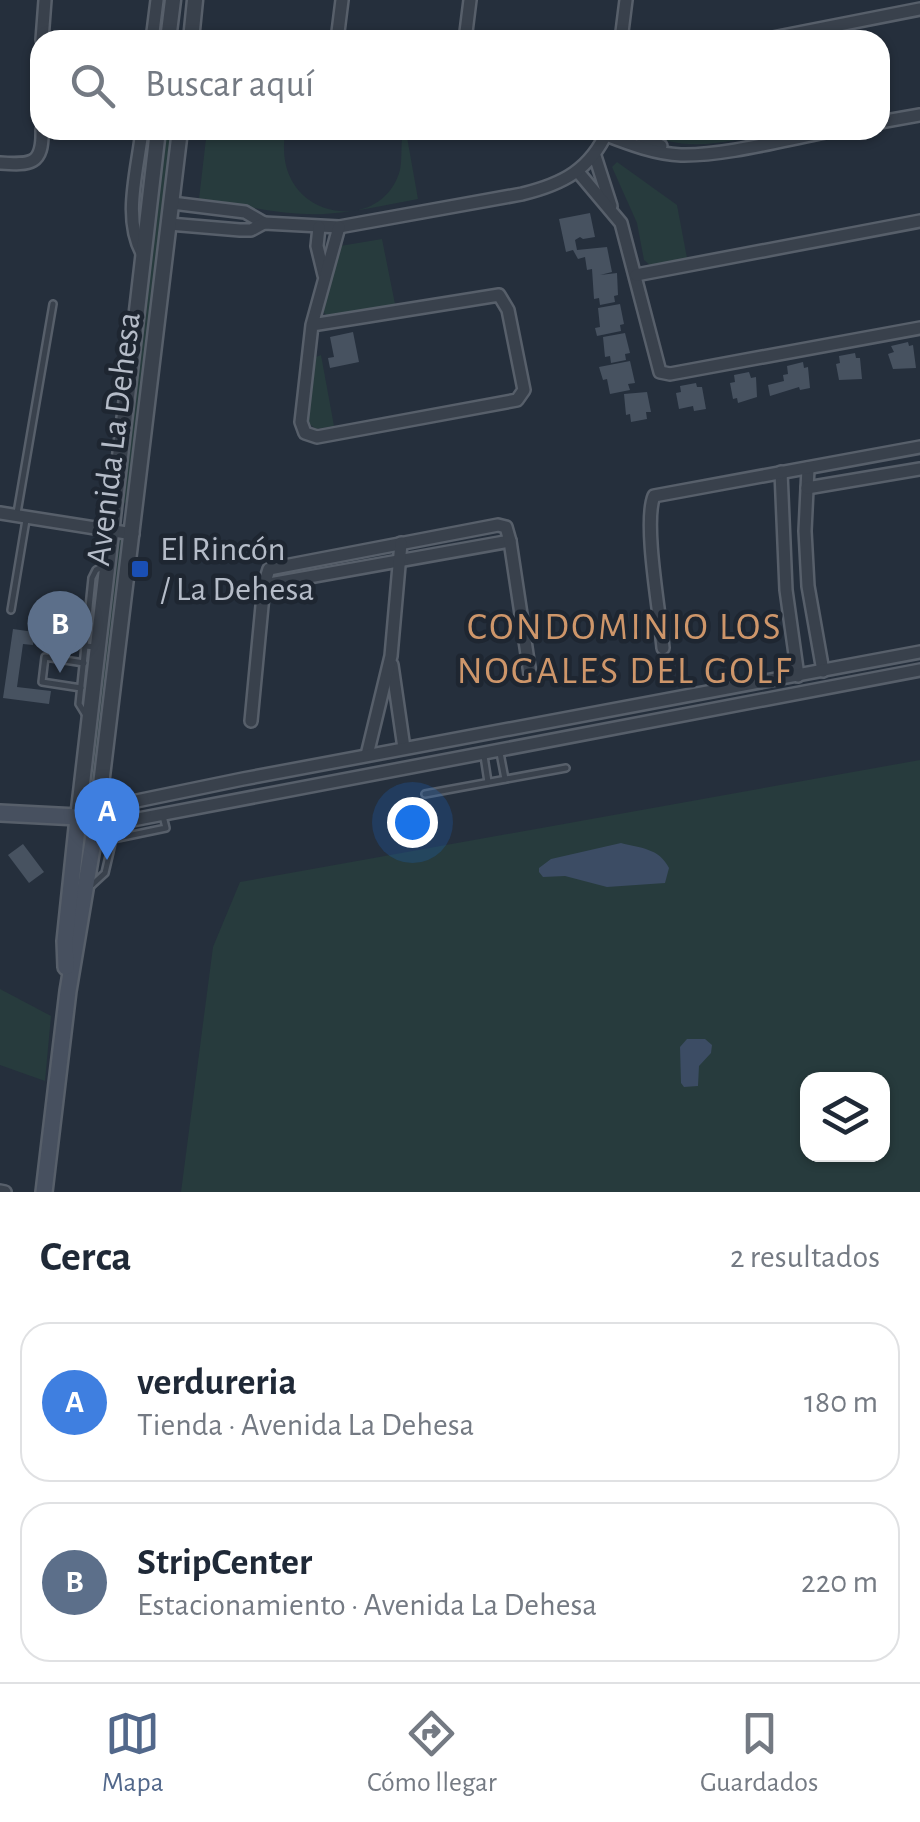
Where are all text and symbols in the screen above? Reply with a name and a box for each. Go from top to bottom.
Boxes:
search box [30,30,890,140]
icon: search [65,58,120,113]
text: Buscar aquí [145,66,314,104]
street label: Avenida La Dehesa [81,310,147,568]
place label: El Rincón / La Dehesa [160,532,315,607]
marker: El Rincón / La Dehesa [129,558,151,580]
pin: B [28,590,92,673]
district label: CONDOMINIO LOS NOGALES DEL GOLF [457,609,793,691]
pin: A [74,778,140,860]
your location [387,797,438,848]
map controls [800,1072,890,1162]
button: layers [800,1072,890,1162]
text: Cerca [40,1236,131,1278]
text: 2 resultados [730,1241,880,1273]
text: verdureria [137,1364,297,1402]
text: A [65,1386,84,1418]
text: 180 m [804,1386,878,1418]
text: Tienda · Avenida La Dehesa [137,1409,474,1441]
text: StripCenter [137,1544,312,1582]
text: B [65,1566,84,1598]
text: 220 m [801,1566,878,1598]
text: Estacionamiento · Avenida La Dehesa [137,1589,597,1621]
tab: Mapa [102,1706,164,1800]
tab: Cómo llegar [367,1706,497,1800]
tab: Guardados [700,1706,818,1800]

